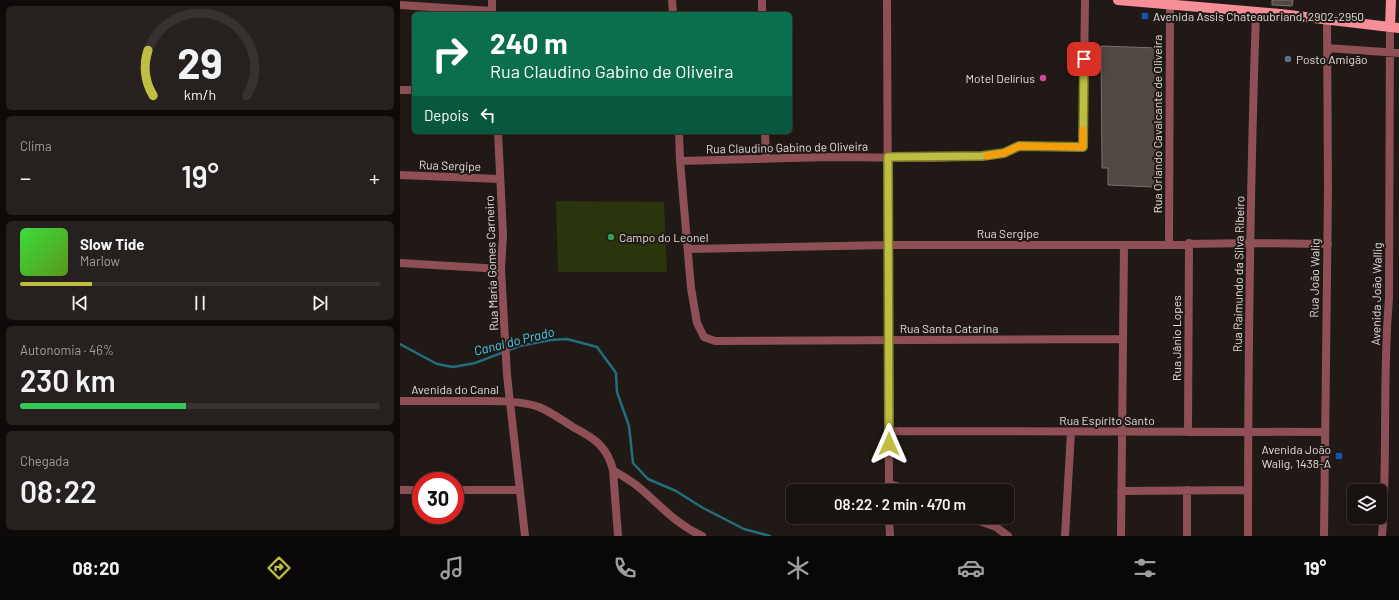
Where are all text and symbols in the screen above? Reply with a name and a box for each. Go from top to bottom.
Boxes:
place label: Avenida Assis Chateaubriand, 2902-2950 [1153,9,1364,23]
marker: Avenida Assis Chateaubriand, 2902-2950 [1140,11,1150,21]
text: 240 m [490,26,568,60]
icon: right [424,28,476,80]
street label: Rua Orlando Cavalcante de Oliveira [1150,35,1164,213]
text: 29 [177,37,223,87]
pin [1067,42,1101,76]
icon: arrive [1073,48,1095,70]
place label: Posto Amigão [1296,52,1368,66]
marker: Posto Amigão [1283,54,1293,64]
text: Rua Claudino Gabino de Oliveira [490,60,733,82]
place label: Motel Delírius [965,71,1035,85]
marker: Motel Delírius [1038,73,1048,83]
text: km/h [184,86,216,103]
icon: left [477,104,499,126]
text: Depois [424,106,469,124]
text: Clima [20,138,52,154]
street label: Rua Claudino Gabino de Oliveira [706,139,868,155]
street label: Rua Sergipe [419,157,481,173]
text: 19° [181,158,219,194]
text: − [20,164,31,190]
text: + [369,164,380,190]
street label: Rua Maria Gomes Carneiro [482,195,500,331]
street label: Rua Raimundo da Silva Ribeiro [1230,196,1246,352]
street label: Rua Sergipe [977,226,1039,240]
place label: Campo do Leonel [619,230,709,244]
marker: Campo do Leonel [606,232,616,242]
text: Slow Tide [80,235,144,253]
street label: Rua João Walig [1306,238,1322,318]
street label: Avenida João Wallig [1368,242,1384,346]
text: Marlow [80,253,120,269]
icon: previous [69,292,91,314]
icon: pause [189,292,211,314]
icon: next [309,292,331,314]
street label: Rua Jânio Lopes [1169,295,1183,381]
street label: Rua Santa Catarina [900,321,998,335]
water label: Canal do Prado [472,323,556,359]
text: Autonomia · 46% [20,342,114,358]
text: 230 km [20,362,116,398]
street label: Avenida do Canal [411,382,499,396]
street label: Rua Espírito Santo [1059,413,1155,427]
position arrow [868,423,910,465]
place label: Avenida João Walig, 1438-A [1262,442,1331,470]
marker: Avenida João Walig, 1438-A [1334,451,1344,461]
text: Chegada [20,453,69,469]
speed limit sign: 30 [412,472,464,524]
text: 08:22 [20,473,97,509]
map controls [1347,484,1387,524]
button: layers [1347,484,1387,524]
text: 08:22 · 2 min · 470 m [834,495,966,513]
icon: directions [265,554,293,582]
icon: music [438,554,466,582]
icon: phone [611,554,639,582]
icon: climate [784,554,812,582]
icon: car [957,554,985,582]
icon: filters [1131,554,1159,582]
text: 08:20 [73,557,119,579]
text: 19° [1304,557,1326,579]

